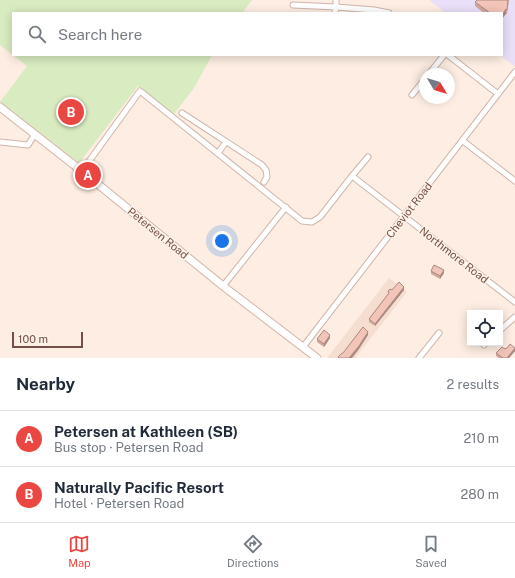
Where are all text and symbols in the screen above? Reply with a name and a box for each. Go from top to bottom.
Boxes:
search box [12,12,503,56]
icon: search [26,23,48,45]
text: Search here [58,26,142,43]
north arrow [419,68,455,104]
pin: B [58,97,84,127]
pin: A [75,160,101,190]
street label: Cheviot Road [384,180,434,240]
street label: Petersen Road [125,205,191,261]
street label: Northmore Road [417,224,491,286]
your location [212,231,232,251]
map controls [467,310,503,346]
button: locate [467,310,503,346]
scale bar [12,330,83,349]
text: 100 m [18,333,48,345]
text: Nearby [16,374,75,394]
text: 2 results [447,377,499,392]
text: Petersen at Kathleen (SB) [54,423,238,440]
text: A [24,431,34,446]
text: 210 m [464,431,499,446]
text: Bus stop · Petersen Road [54,440,203,455]
text: Naturally Pacific Resort [54,479,224,496]
text: B [25,487,33,502]
text: 280 m [461,487,499,502]
text: Hotel · Petersen Road [54,496,184,511]
tab: Map [68,533,91,569]
tab: Directions [227,533,279,569]
tab: Saved [415,533,447,569]

